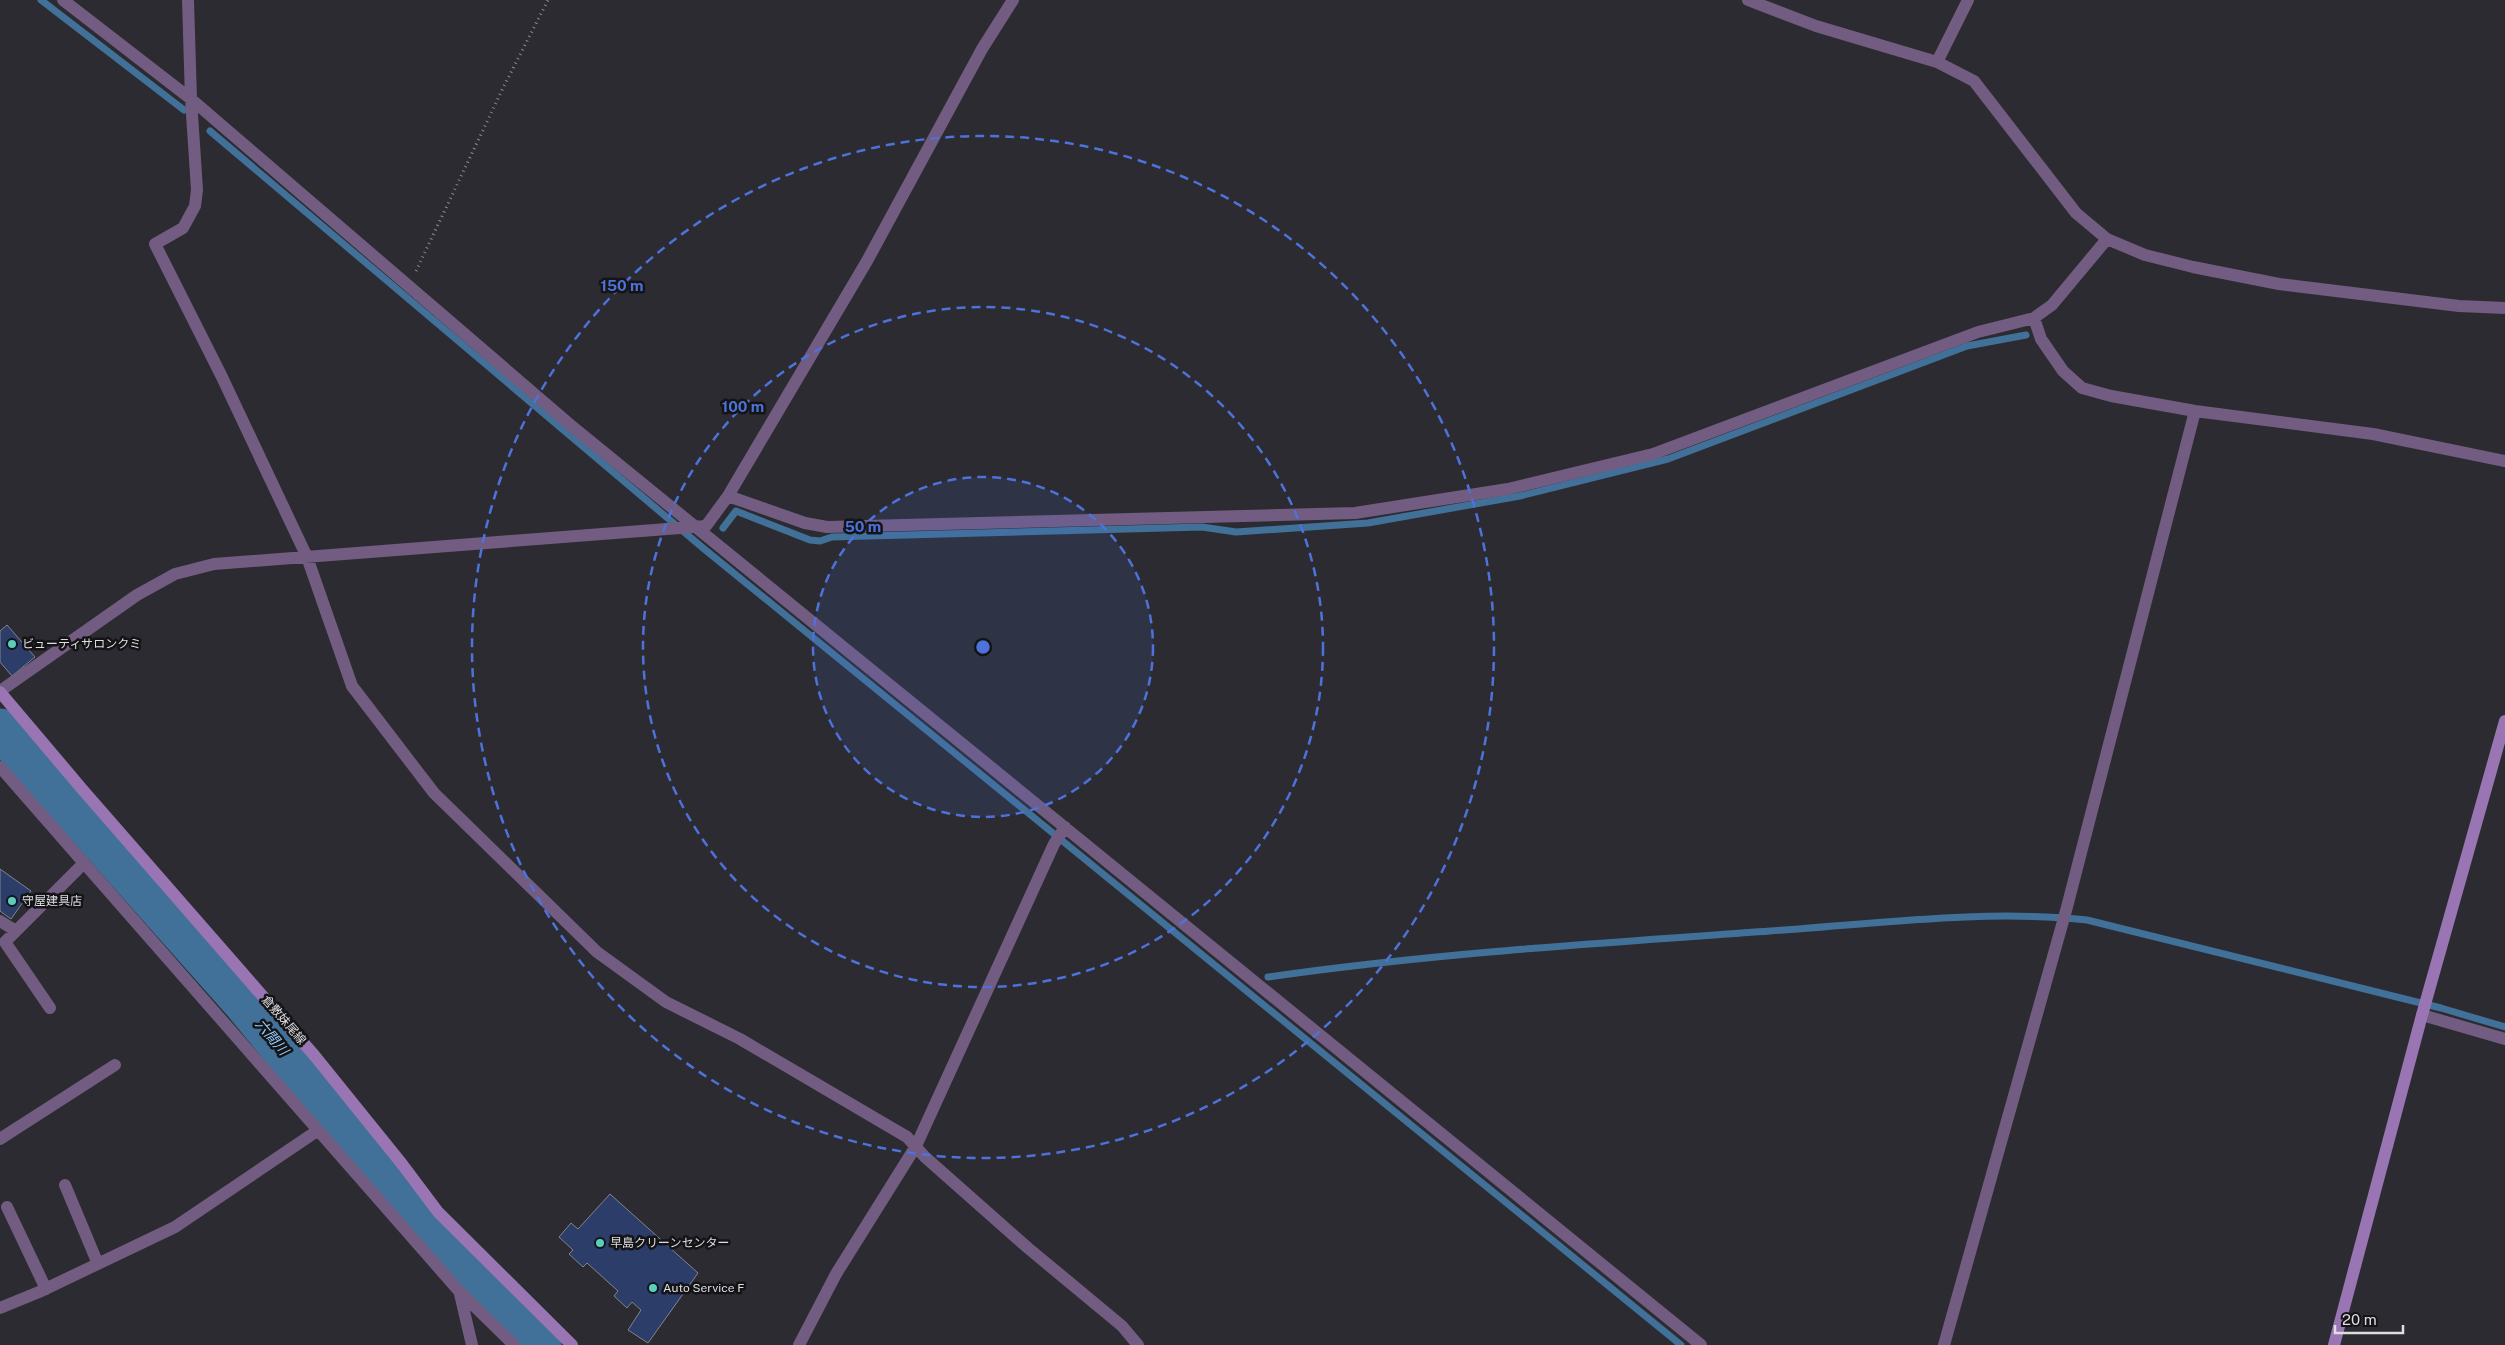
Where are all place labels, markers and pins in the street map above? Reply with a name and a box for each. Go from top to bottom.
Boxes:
place label: ビューティサロンクミ [22,637,141,651]
marker: ビューティサロンクミ [6,638,18,650]
centre of rings [974,638,992,656]
place label: 守屋建具店 [22,894,82,908]
marker: 守屋建具店 [6,895,18,907]
place label: 早島クリーンセンター [610,1236,729,1250]
marker: 早島クリーンセンター [594,1237,606,1249]
place label: Auto Service F [663,1281,744,1295]
marker: Auto Service F [647,1282,659,1294]

